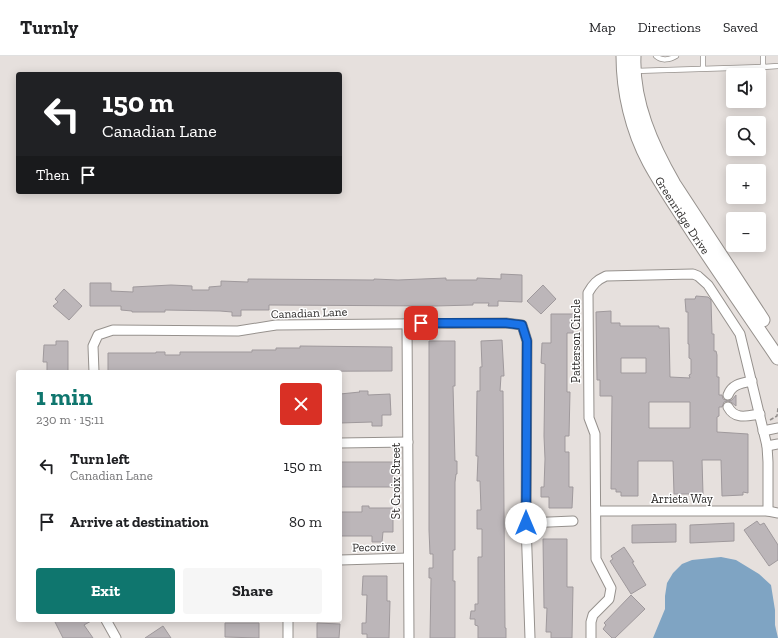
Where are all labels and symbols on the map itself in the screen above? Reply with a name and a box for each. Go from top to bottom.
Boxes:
street label: Greenridge Drive [652,174,713,257]
street label: Patterson Circle [569,299,583,383]
street label: Canadian Lane [271,305,348,321]
pin [404,306,438,340]
street label: St Croix Street [389,442,403,519]
street label: Arrieta Way [651,492,714,506]
position arrow [505,502,547,544]
street label: Pecorive [352,540,396,554]

